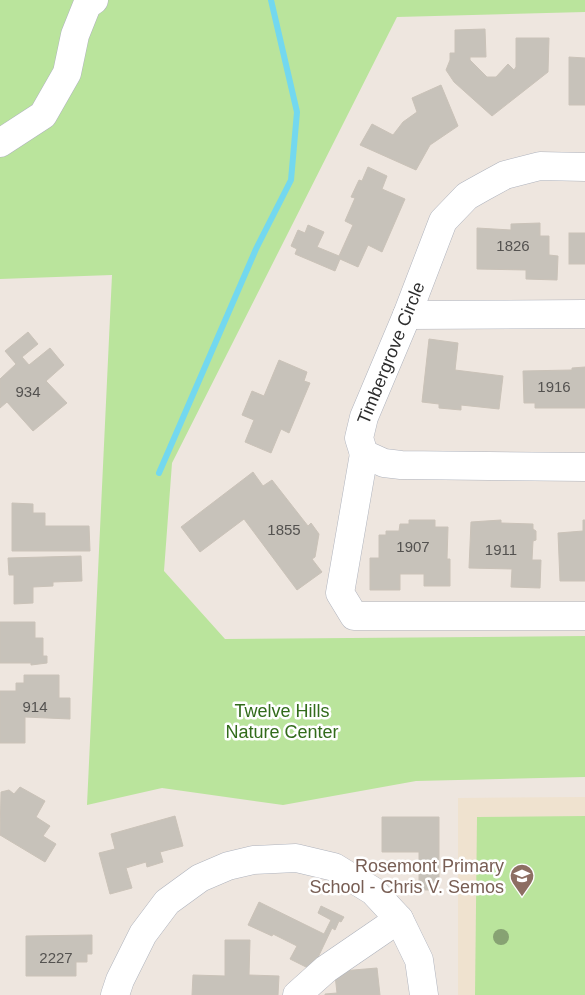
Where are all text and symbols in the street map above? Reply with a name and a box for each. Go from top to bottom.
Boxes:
house number: 1826 [496,237,530,254]
street label: Timbergrove Circle [353,279,429,427]
house number: 1916 [537,378,571,395]
house number: 934 [15,383,41,400]
house number: 1855 [267,521,301,538]
house number: 1907 [396,538,430,555]
house number: 1911 [485,541,517,558]
house number: 914 [22,698,48,715]
park label: Twelve Hills Nature Center [225,701,339,742]
place label: Rosemont Primary School - Chris V. Semos [310,856,504,897]
school or university icon: Rosemont Primary School - Chris V. Semos [509,863,535,897]
house number: 2227 [39,949,73,966]

